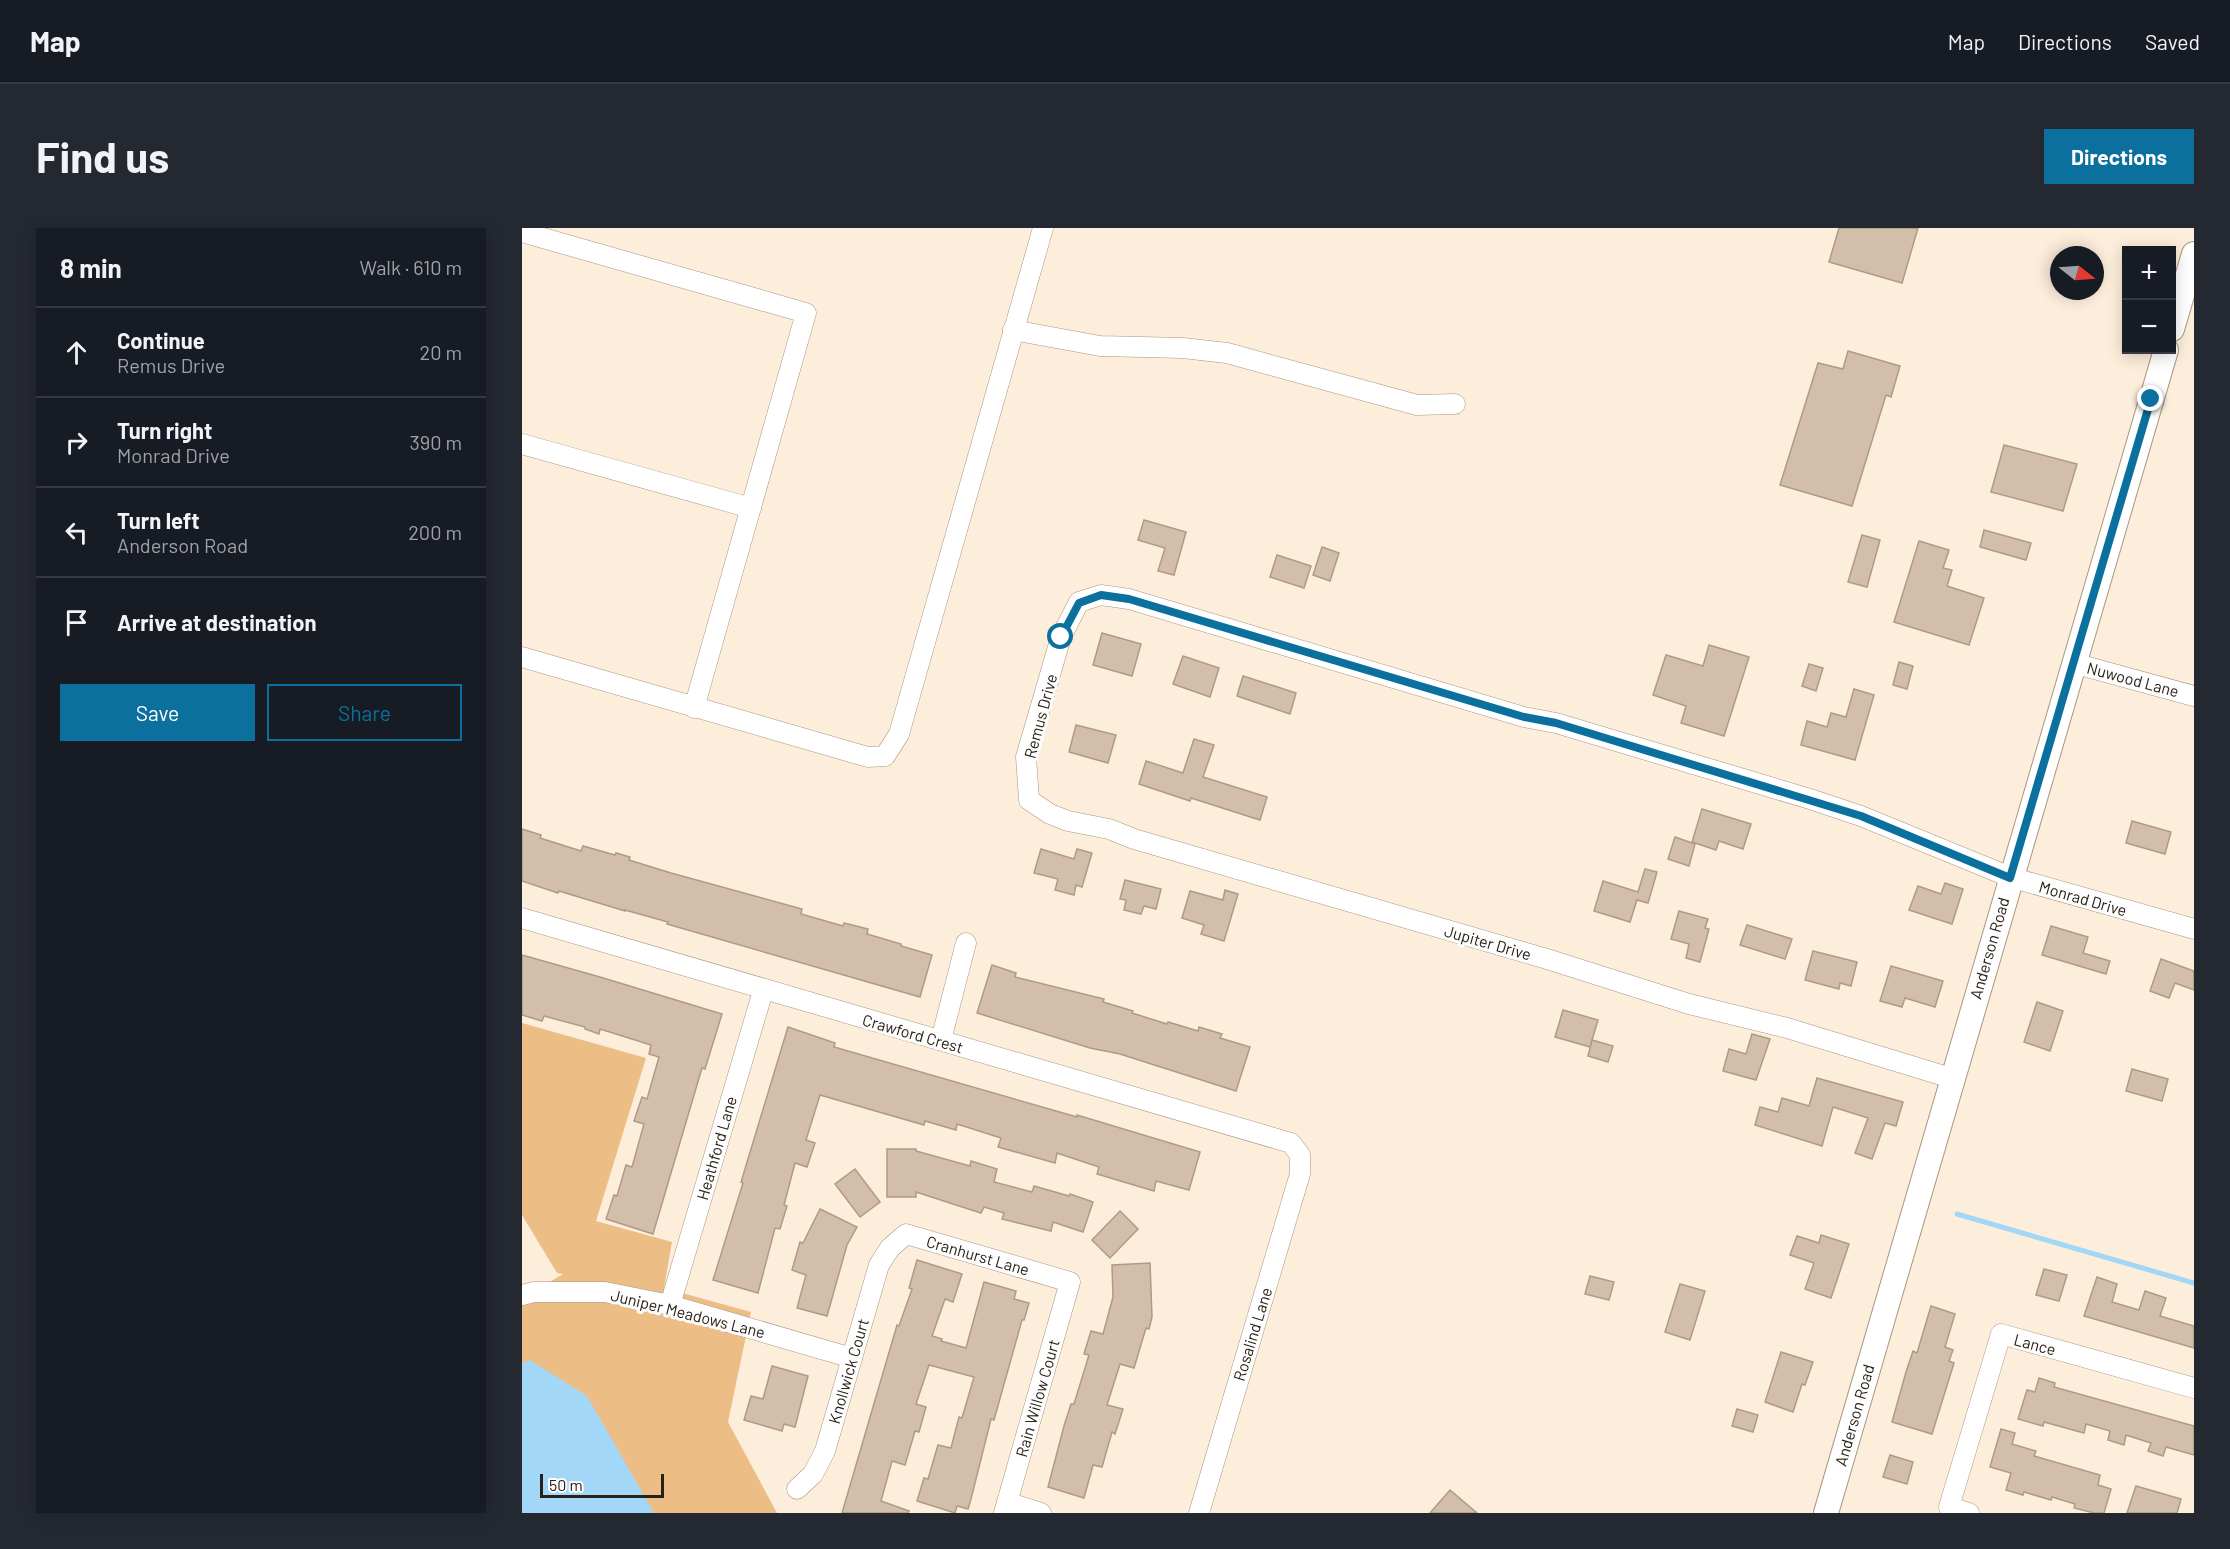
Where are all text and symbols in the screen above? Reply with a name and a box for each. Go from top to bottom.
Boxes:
text: Map [30,24,81,58]
text: Map [1948,29,1985,54]
text: Directions [2018,29,2112,54]
text: Saved [2145,29,2200,54]
button: Directions [2044,129,2194,184]
text: Find us [36,131,169,181]
north arrow [2050,246,2104,300]
map controls [2122,246,2176,354]
button: + [2122,246,2176,300]
text: 8 min [60,252,122,283]
text: Walk · 610 m [360,255,462,279]
button: − [2122,300,2176,354]
text: Continue [117,327,205,353]
icon: ahead [60,336,93,369]
text: 20 m [419,340,462,364]
text: Remus Drive [117,353,225,377]
route end [2137,385,2163,411]
text: Turn right [117,417,212,443]
icon: right [60,426,93,459]
text: 390 m [409,430,462,454]
text: Monrad Drive [117,443,230,467]
text: Turn left [117,507,200,533]
icon: left [60,516,93,549]
text: 200 m [408,520,462,544]
text: Anderson Road [117,533,248,557]
icon: arrive [60,606,93,639]
text: Arrive at destination [117,609,316,635]
route start [1047,623,1073,649]
street label: Nuwood Lane [2085,658,2181,700]
street label: Remus Drive [1020,672,1060,760]
button: Save [60,684,255,741]
button: Share [267,684,462,741]
street label: Monrad Drive [2037,876,2129,920]
street label: Anderson Road [1965,895,2013,1001]
street label: Jupiter Drive [1442,921,1534,963]
street label: Crawford Crest [860,1010,966,1056]
street label: Heathford Lane [692,1094,740,1202]
street label: Cranhurst Lane [924,1231,1032,1279]
street label: Juniper Meadows Lane [609,1285,767,1341]
street label: Rosalind Lane [1229,1285,1275,1383]
street label: Knollwick Court [824,1316,872,1426]
street label: Lance [2012,1329,2058,1359]
street label: Rain Willow Court [1011,1337,1063,1459]
street label: Anderson Road [1830,1362,1878,1468]
scale bar [540,1471,664,1498]
text: 50 m [549,1475,583,1494]

